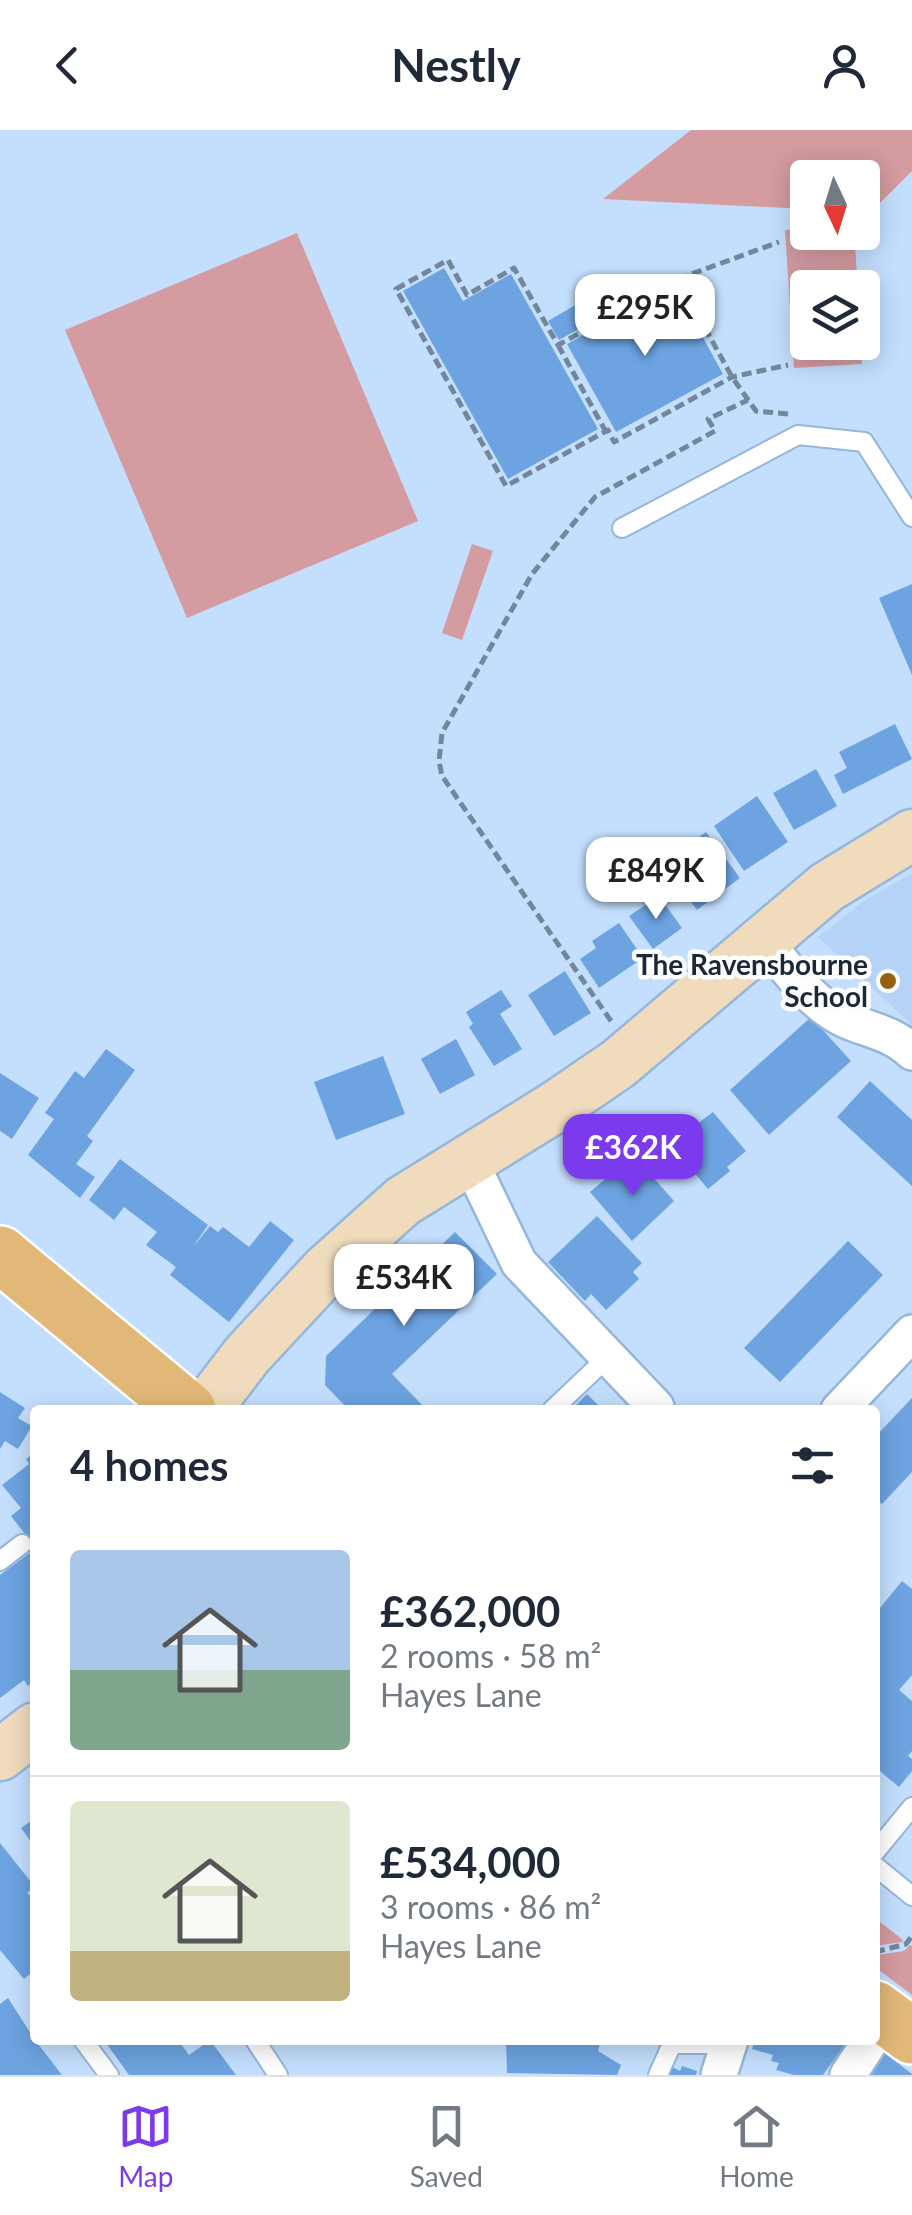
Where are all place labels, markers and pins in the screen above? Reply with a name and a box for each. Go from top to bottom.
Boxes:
pin: £295K [575,274,715,359]
pin: £849K [586,837,726,922]
place label: The Ravensbourne School [636,947,868,1013]
marker: The Ravensbourne School [877,970,899,992]
pin: £362K [563,1114,703,1199]
pin: £534K [334,1244,474,1329]

